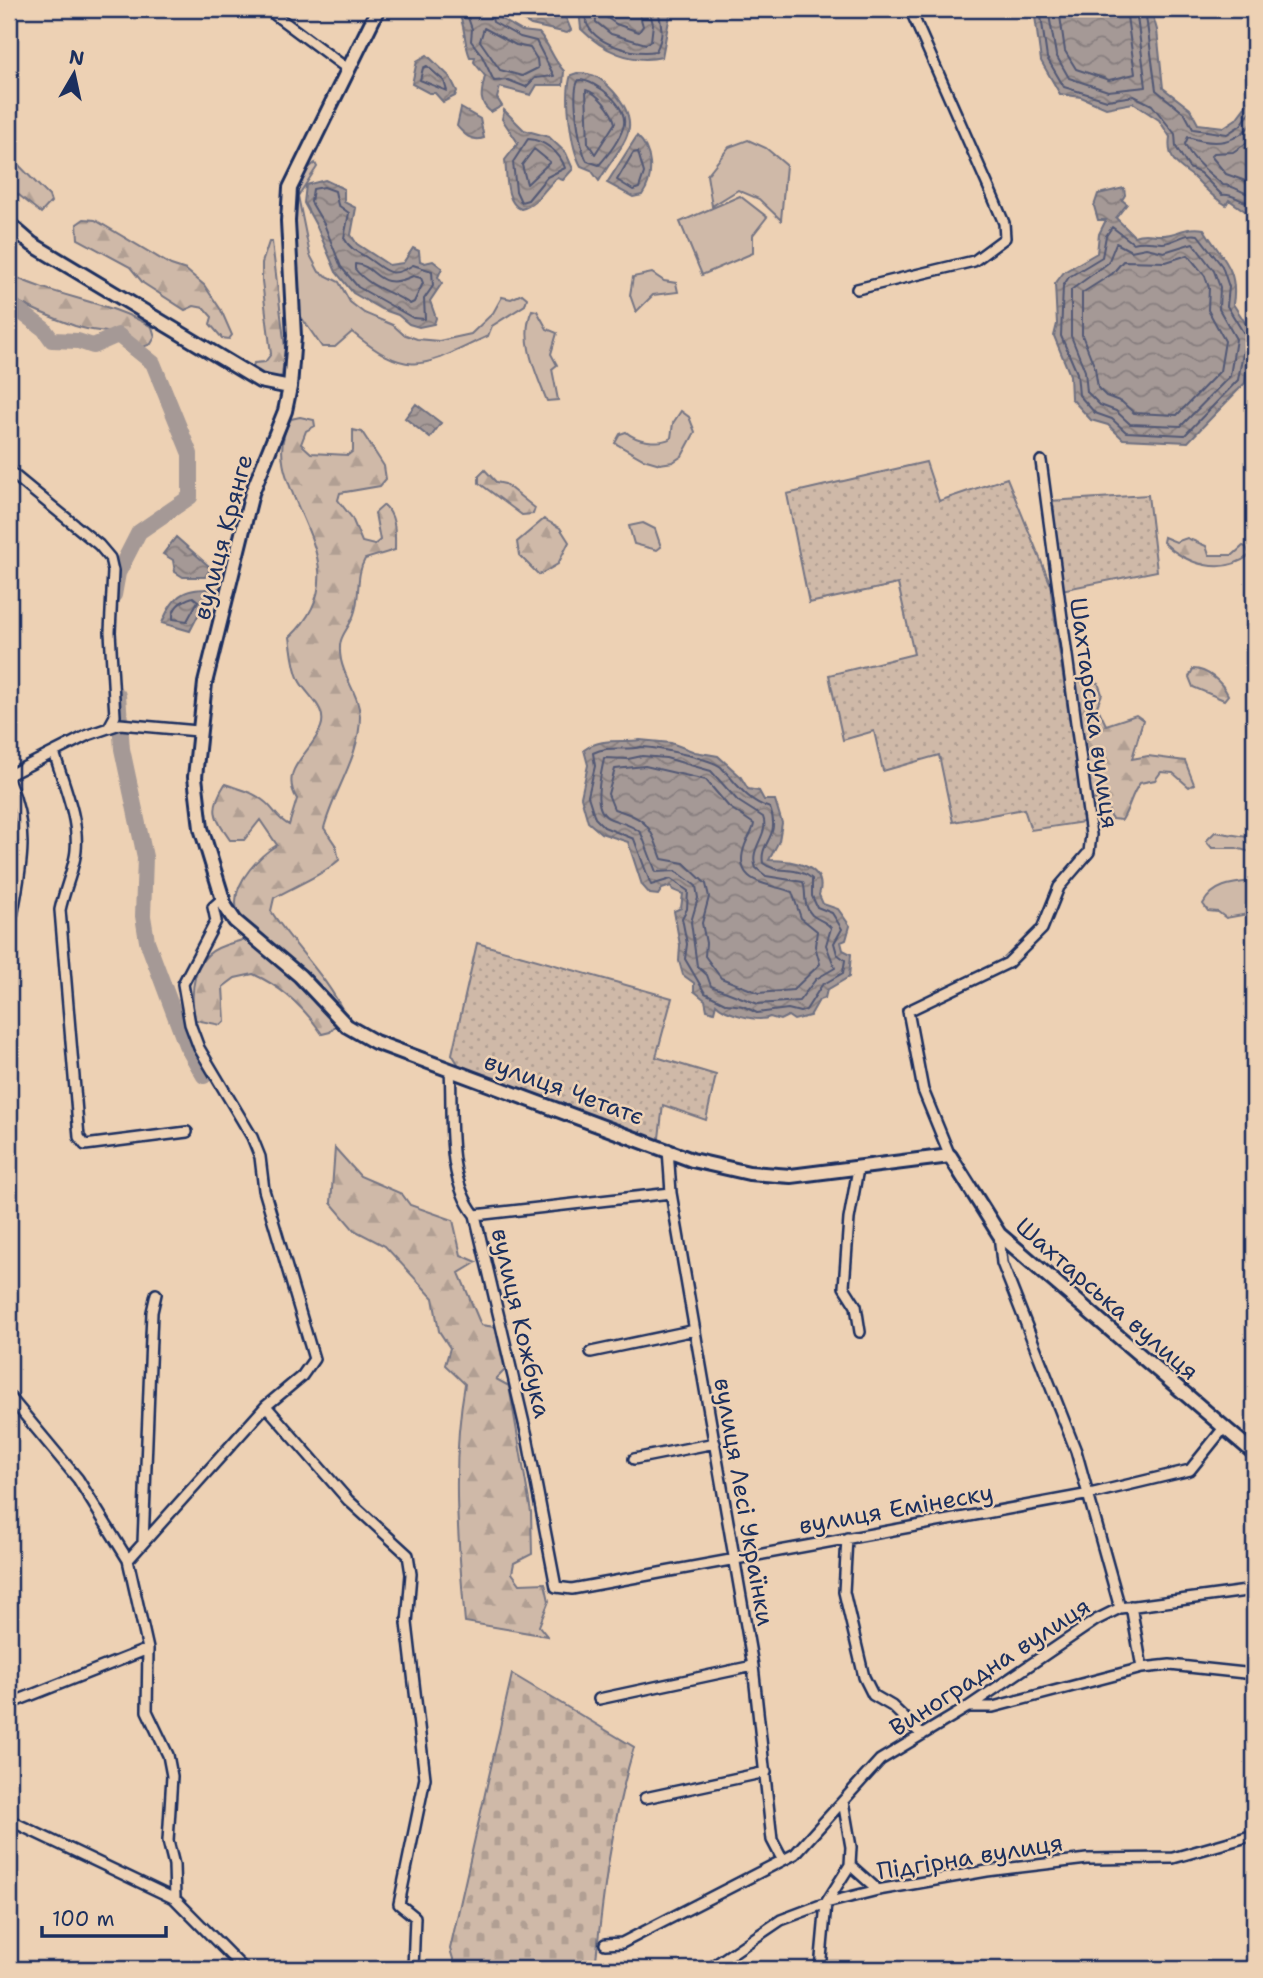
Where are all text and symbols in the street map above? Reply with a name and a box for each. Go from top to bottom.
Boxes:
north arrow [38,38,108,108]
text: N [67,44,86,71]
street label: вулиця Крянге [186,451,260,623]
street label: Шахтарська вулиця [1062,595,1126,831]
street label: вулиця Четатє [480,1045,648,1133]
street label: Шахтарська вулиця [1009,1210,1205,1388]
street label: вулиця Кожбука [484,1225,558,1421]
street label: вулиця Лесі Українки [706,1375,782,1629]
street label: вулиця Емінеску [796,1476,996,1542]
street label: Виноградна вулиця [884,1590,1096,1744]
street label: Підгірна вулиця [875,1827,1065,1887]
scale bar [42,1894,166,1938]
text: 100 m [52,1905,115,1933]

